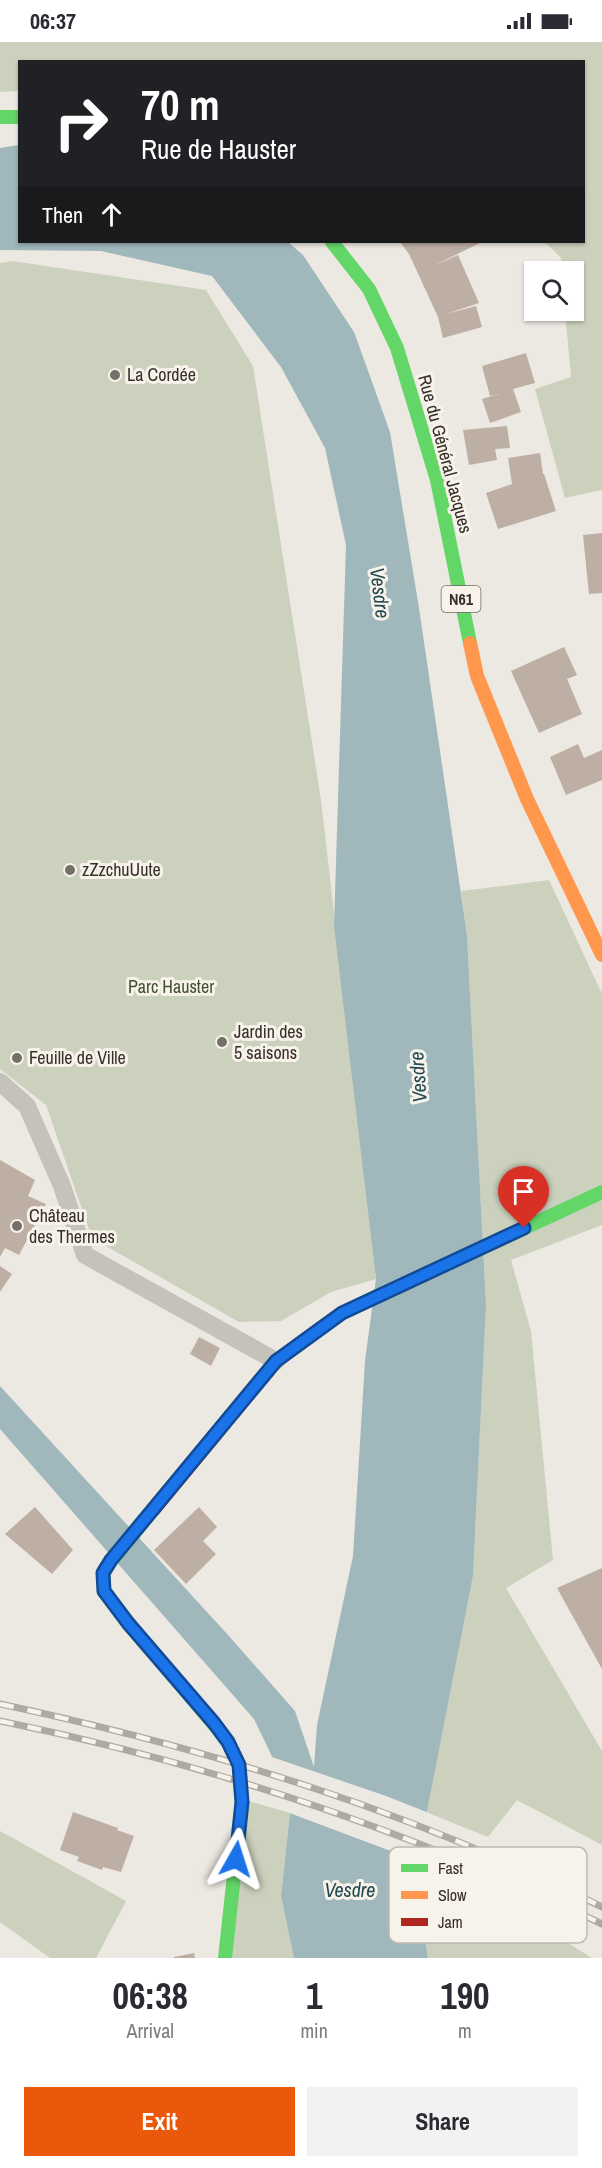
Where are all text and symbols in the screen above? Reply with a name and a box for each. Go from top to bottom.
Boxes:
text: 06:37 [30,6,76,36]
text: 70 m [141,77,220,133]
icon: right [42,84,120,162]
text: Rue de Hauster [141,131,296,167]
icon: ahead [95,198,128,231]
text: Then [42,200,83,230]
map controls [524,261,584,321]
button: search [524,261,584,321]
place label: La Cordée [127,362,196,387]
marker: La Cordée [108,368,122,382]
street label: Rue du Général Jacques [412,372,479,536]
water label: Vesdre [364,566,397,620]
road number: N61 [442,586,480,612]
place label: zZzchuUute [82,857,161,882]
marker: zZzchuUute [63,863,77,877]
park label: Parc Hauster [128,974,214,999]
place label: Jardin des 5 saisons [234,1019,303,1065]
marker: Jardin des 5 saisons [215,1035,229,1049]
place label: Feuille de Ville [29,1045,126,1070]
marker: Feuille de Ville [10,1051,24,1065]
water label: Vesdre [402,1051,433,1103]
pin [498,1166,549,1228]
icon: arrive [507,1175,540,1208]
place label: Château des Thermes [29,1203,115,1249]
marker: Château des Thermes [10,1219,24,1233]
position arrow [204,1827,268,1891]
legend [389,1847,587,1943]
text: Fast [438,1857,463,1879]
water label: Vesdre [325,1876,375,1903]
text: Slow [438,1884,467,1906]
text: Jam [438,1911,463,1933]
text: 06:38 [112,1972,188,2020]
text: 1 [306,1972,322,2020]
text: 190 [440,1972,490,2020]
text: Arrival [127,2017,174,2044]
text: min [300,2017,328,2044]
text: m [458,2017,472,2044]
button: Exit [24,2087,295,2156]
button: Share [307,2087,578,2156]

